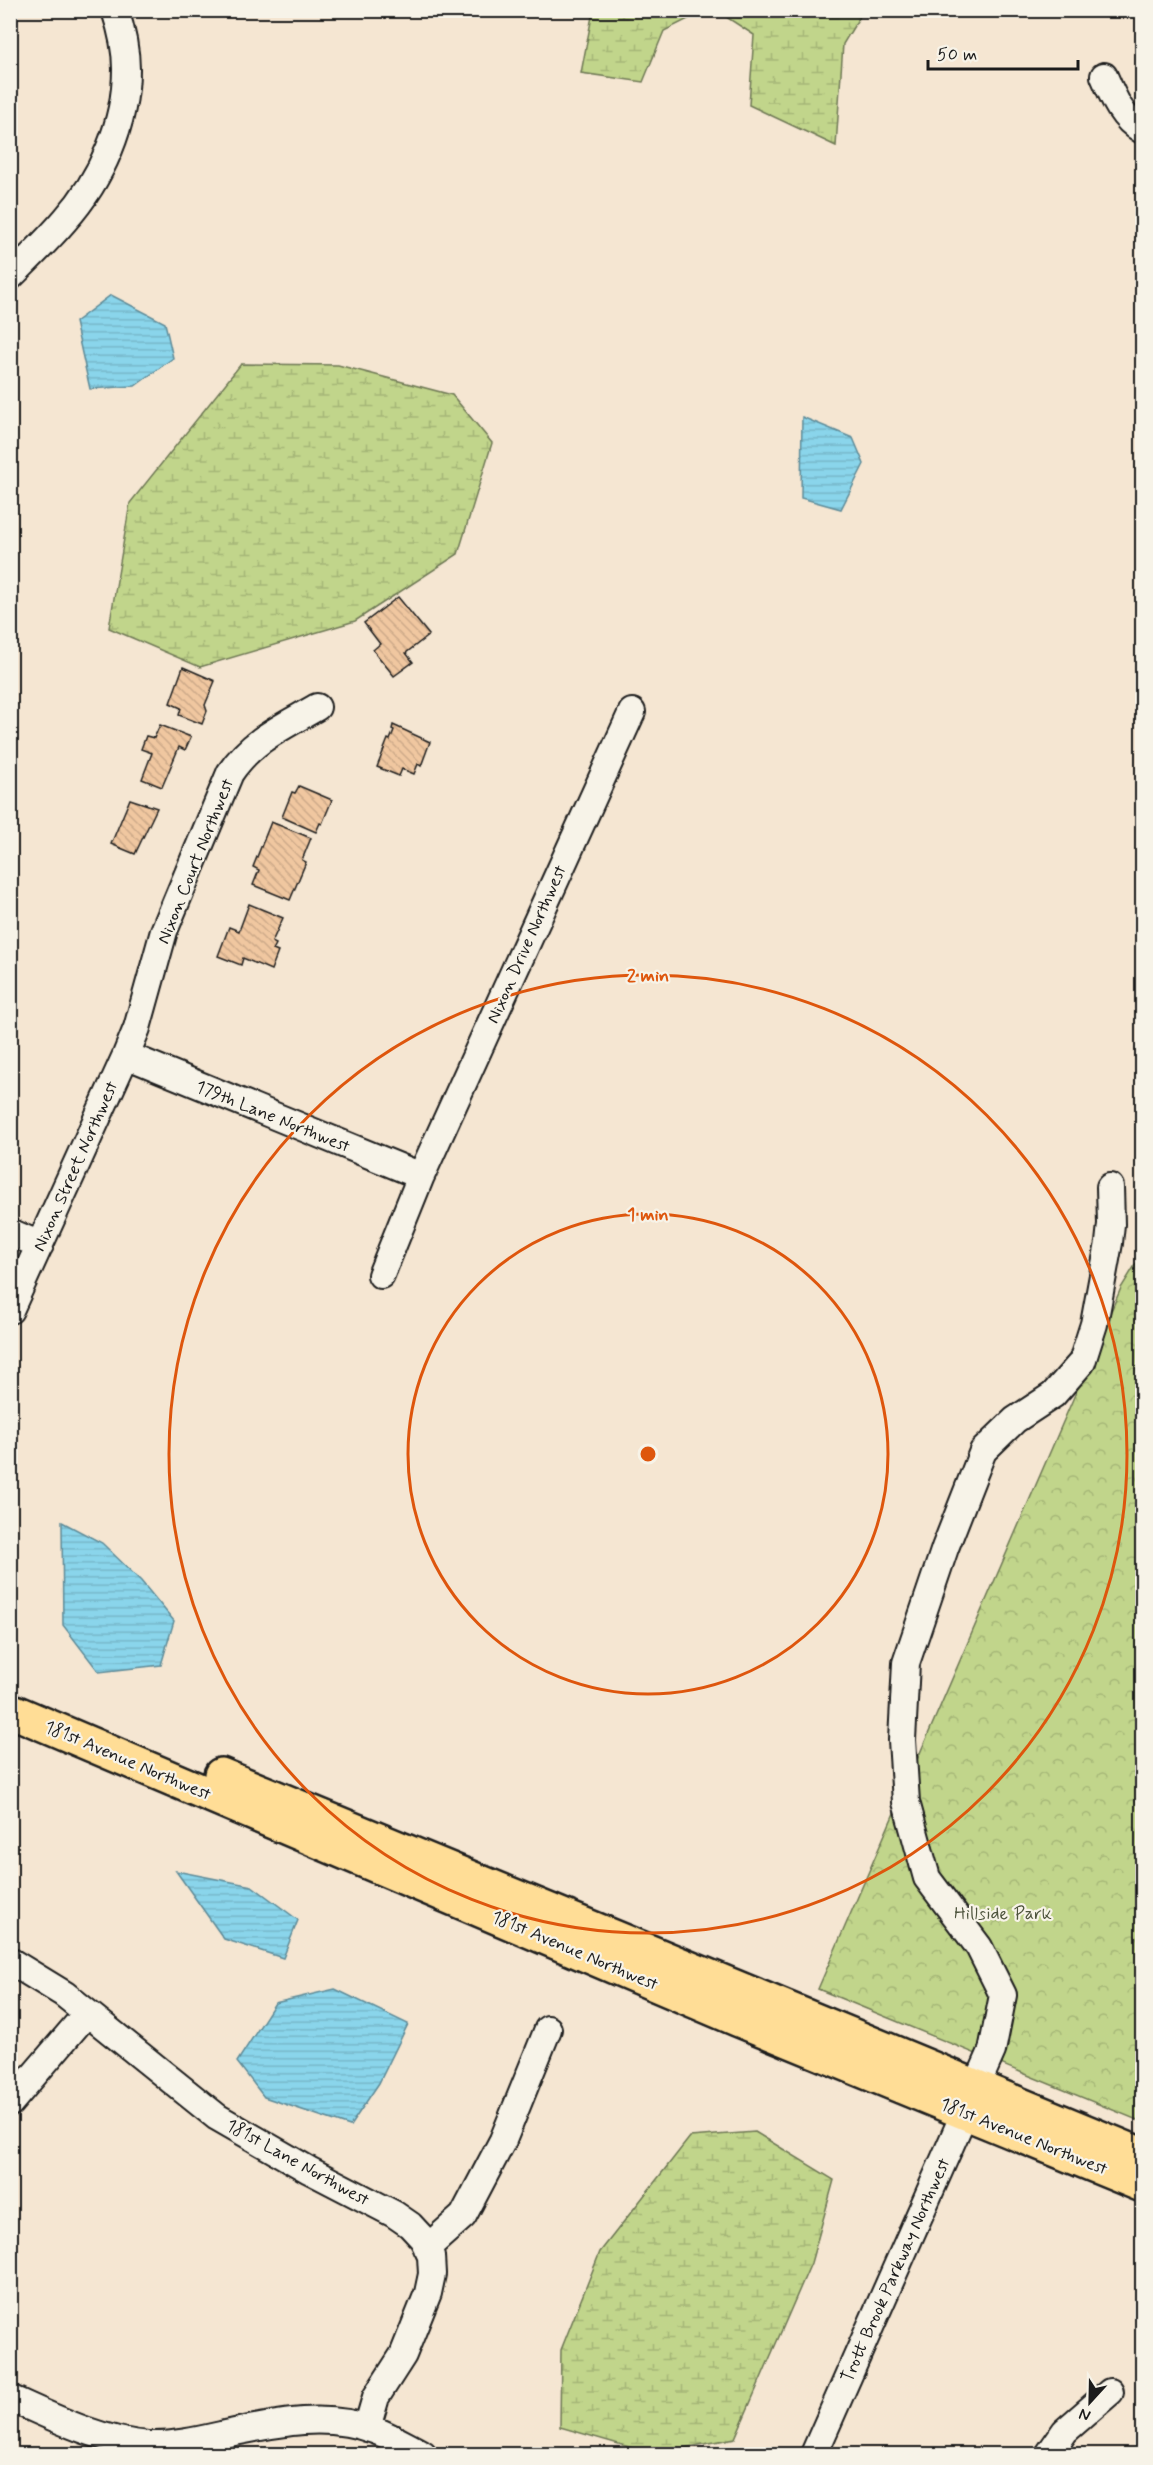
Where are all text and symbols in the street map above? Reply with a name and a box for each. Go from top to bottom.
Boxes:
scale bar [928,33,1078,71]
text: 50 m [937,43,977,67]
street label: Nixon Court Northwest [152,775,240,948]
street label: Nixon Drive Northwest [481,861,573,1027]
text: 2 min [627,964,669,988]
street label: 179th Lane Northwest [192,1075,354,1159]
street label: Nixon Street Northwest [28,1077,125,1255]
text: 1 min [627,1203,669,1227]
centre of rings [638,1444,658,1464]
street label: 181st Avenue Northwest [41,1715,215,1807]
park label: Hillside Park [954,1902,1052,1926]
street label: 181st Avenue Northwest [488,1905,662,1997]
street label: 181st Avenue Northwest [936,2092,1111,2182]
street label: 181st Lane Northwest [222,2114,374,2212]
street label: Trott Brook Parkway Northwest [835,2154,957,2386]
north arrow [1060,2372,1120,2432]
text: N [1076,2403,1094,2426]

